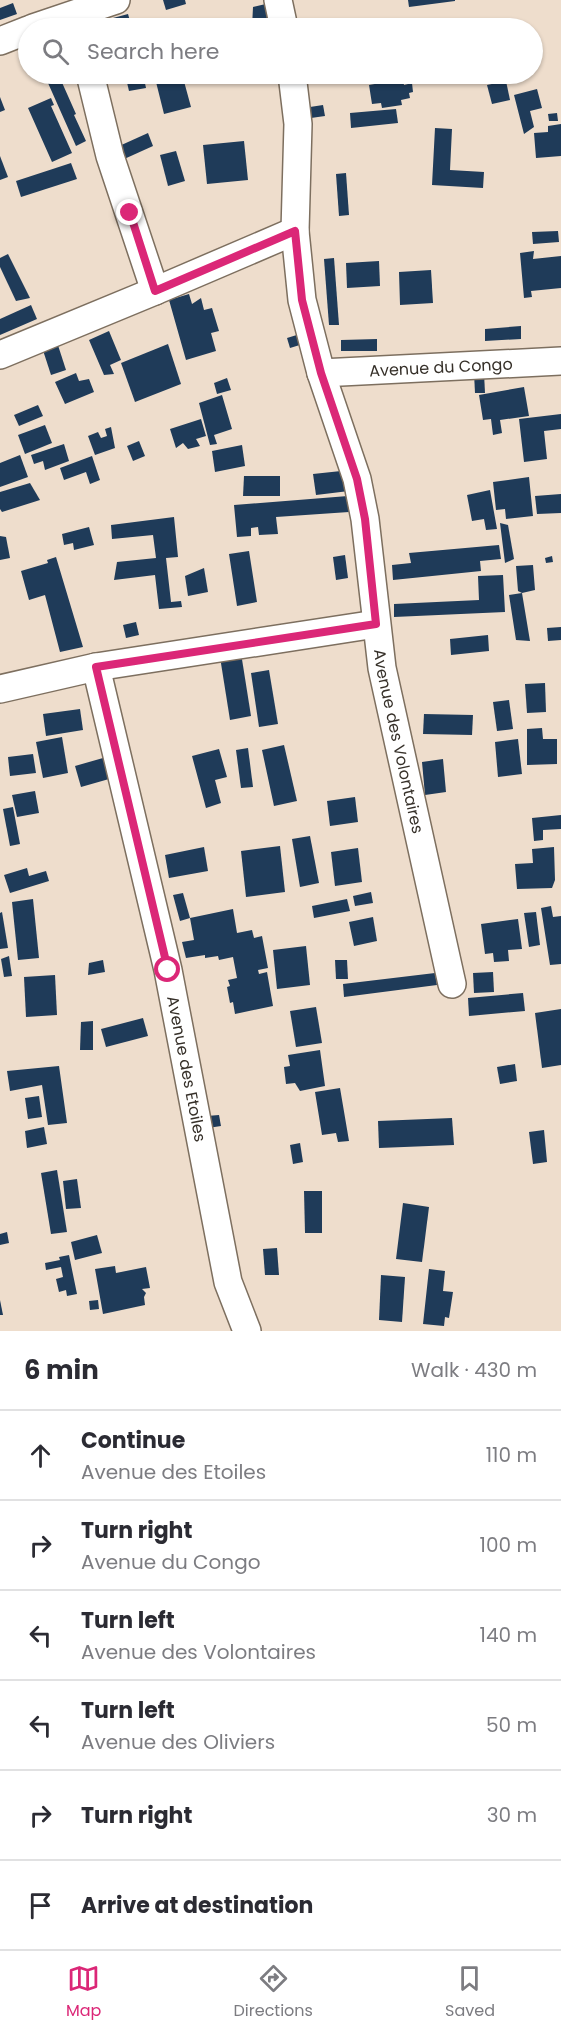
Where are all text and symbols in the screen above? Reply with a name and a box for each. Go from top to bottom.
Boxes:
search box [18,18,543,84]
icon: search [39,35,72,68]
text: Search here [87,36,220,67]
route end [116,199,142,225]
street label: Avenue du Congo [369,352,513,382]
street label: Avenue des Volontaires [368,648,430,836]
route start [154,956,180,982]
street label: Avenue des Etoiles [162,994,212,1144]
text: 6 min [24,1352,99,1388]
text: Walk · 430 m [411,1356,537,1384]
text: Continue [81,1425,185,1456]
icon: ahead [24,1439,57,1472]
text: 110 m [486,1441,537,1469]
text: Avenue des Etoiles [81,1458,266,1486]
text: Turn right [81,1515,192,1546]
icon: right [24,1529,57,1562]
text: 100 m [480,1531,537,1559]
text: Avenue du Congo [81,1548,260,1576]
text: Turn left [81,1605,175,1636]
icon: left [24,1619,57,1652]
text: 140 m [480,1621,537,1649]
text: Avenue des Volontaires [81,1638,316,1666]
text: Turn left [81,1695,175,1726]
icon: left [24,1709,57,1742]
text: 50 m [486,1711,537,1739]
text: Avenue des Oliviers [81,1728,275,1756]
icon: right [24,1799,57,1832]
text: Turn right [81,1800,192,1831]
text: 30 m [487,1801,537,1829]
icon: arrive [24,1889,57,1922]
text: Arrive at destination [81,1890,313,1921]
tab: Map [66,1962,101,2023]
tab: Directions [234,1962,313,2023]
tab: Saved [445,1962,495,2023]

